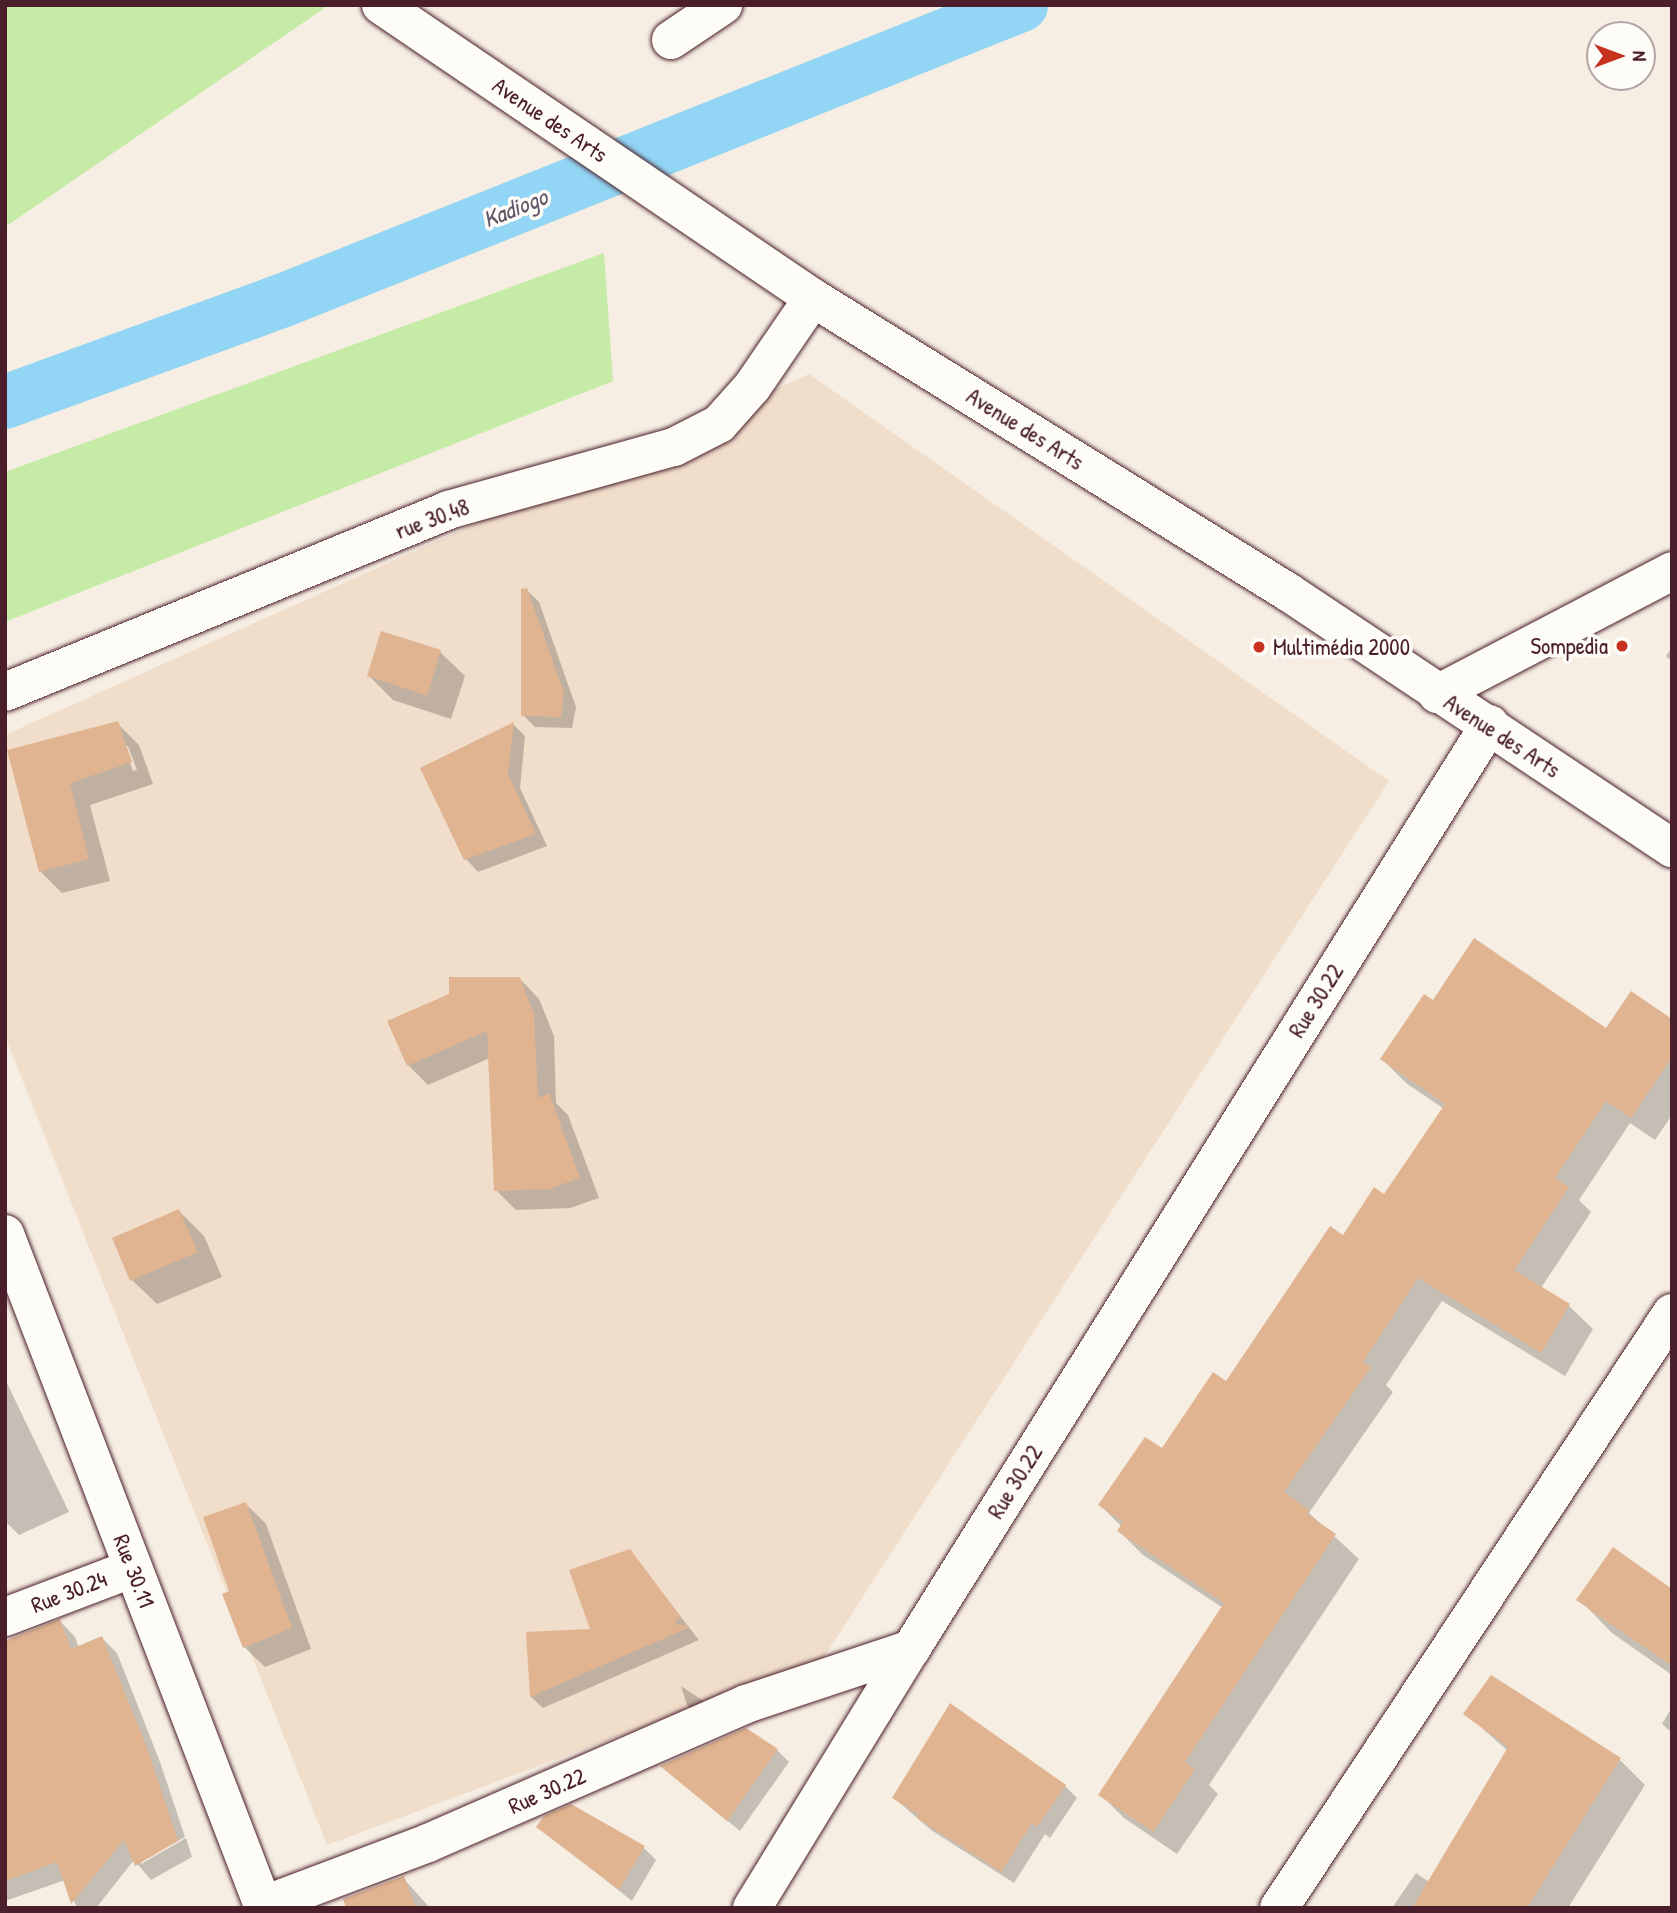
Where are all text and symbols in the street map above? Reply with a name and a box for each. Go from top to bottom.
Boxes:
north arrow [1586,21,1656,91]
text: N [1627,51,1653,61]
street label: Avenue des Arts [487,71,613,169]
water label: Kadiogo [479,182,551,234]
street label: Avenue des Arts [961,382,1089,476]
street label: rue 30.48 [391,493,473,545]
place label: Sompedia [1530,632,1608,660]
place label: Multimédia 2000 [1273,633,1410,661]
marker: Sompedia [1614,638,1630,654]
marker: Multimédia 2000 [1251,639,1267,655]
street label: Avenue des Arts [1439,688,1565,784]
street label: Rue 30.22 [1283,959,1349,1043]
street label: Rue 30.22 [982,1440,1048,1524]
street label: Rue 30.11 [107,1530,161,1612]
street label: Rue 30.24 [27,1565,111,1619]
street label: Rue 30.22 [504,1762,590,1820]

